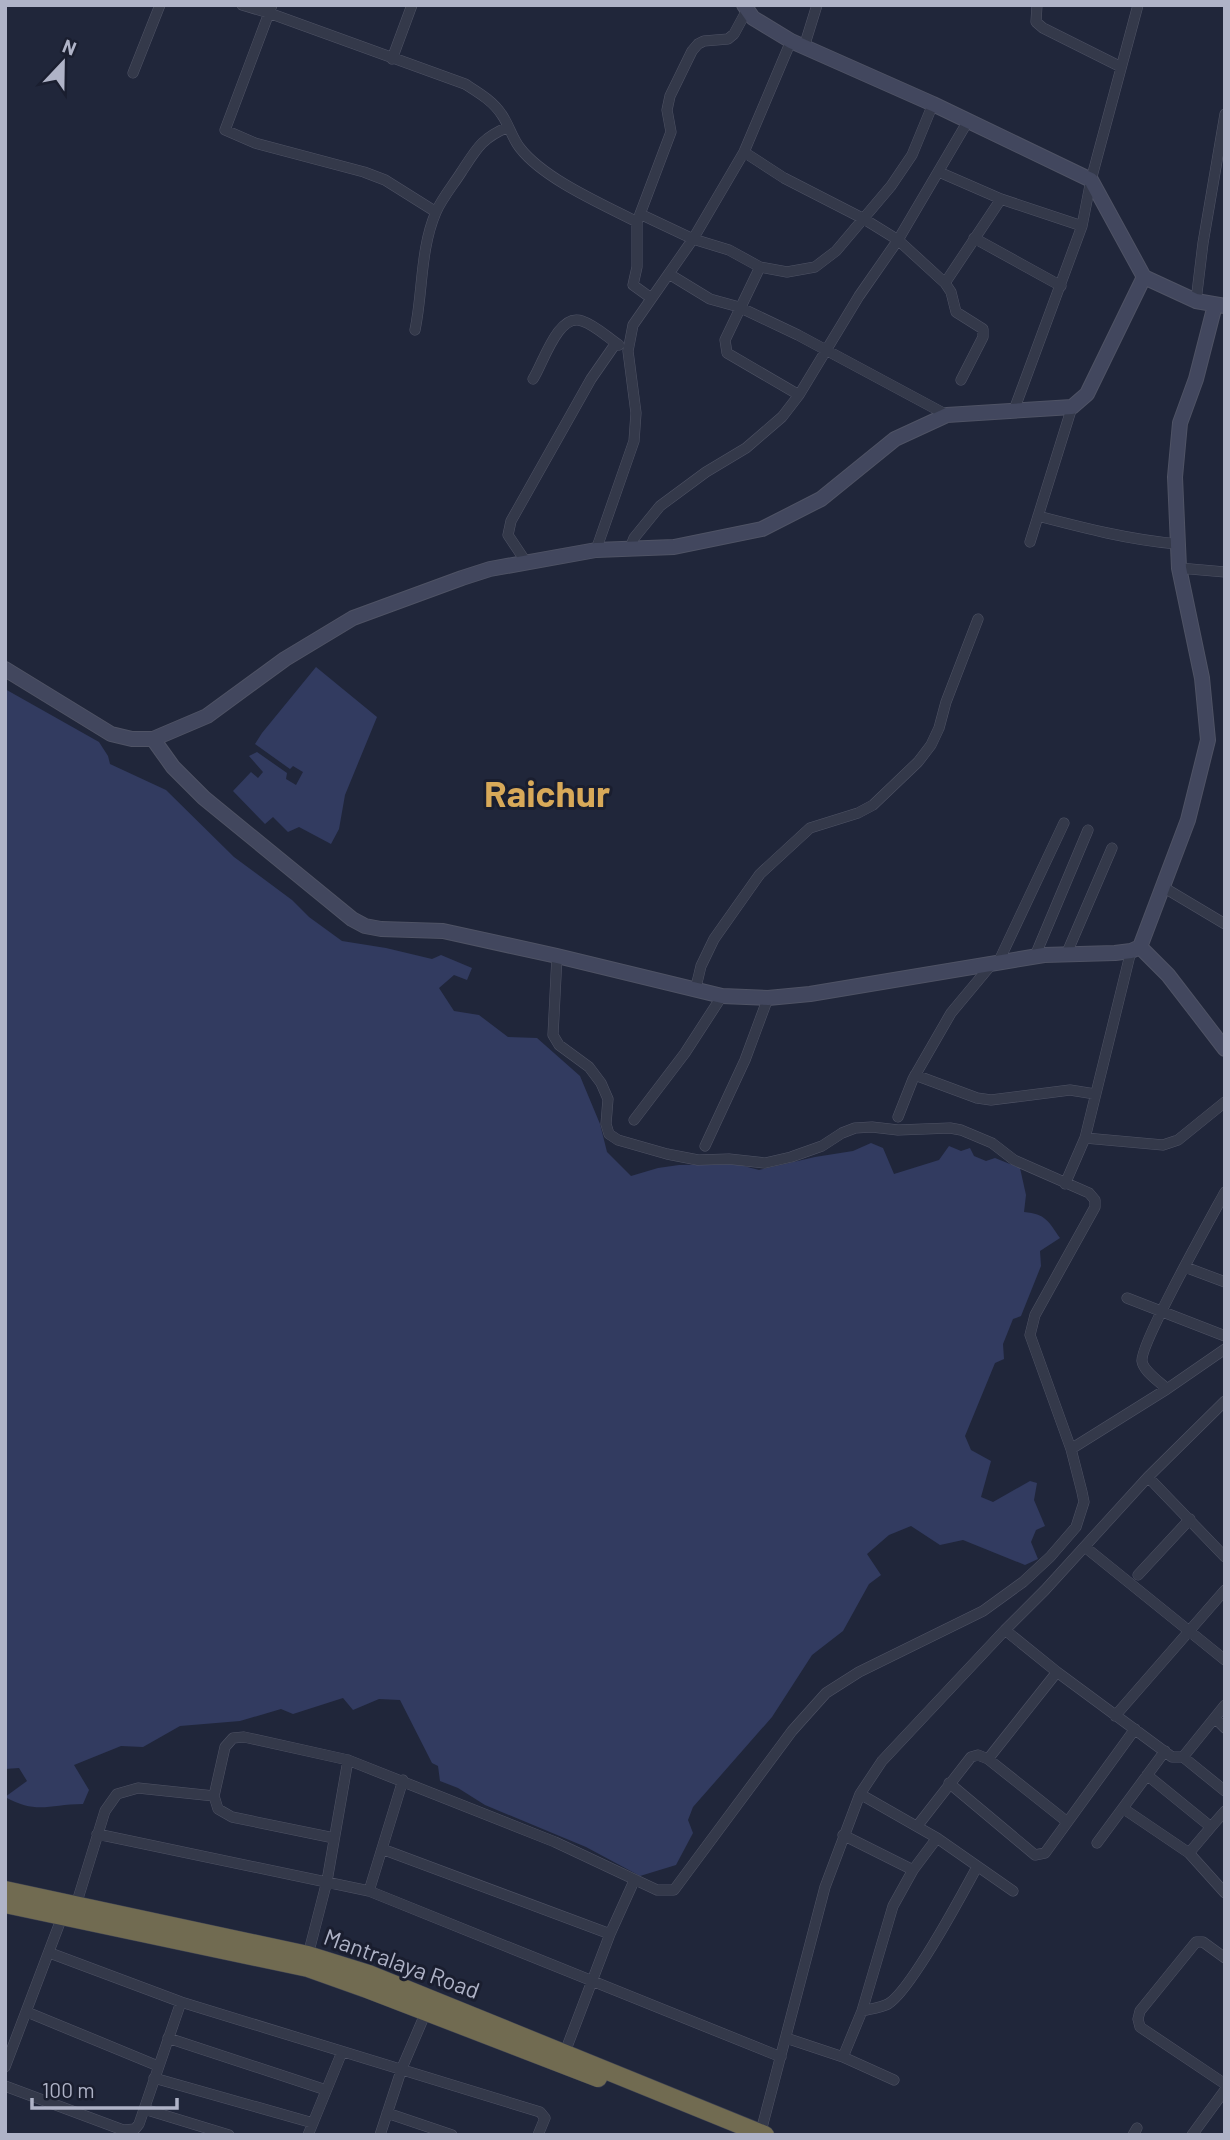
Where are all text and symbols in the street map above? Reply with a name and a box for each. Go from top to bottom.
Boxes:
north arrow [28,28,98,98]
text: N [59,34,80,60]
district label: Raichur [484,770,610,814]
street label: Mantralaya Road [320,1922,484,2004]
scale bar [32,2066,177,2110]
text: 100 m [42,2077,95,2102]

